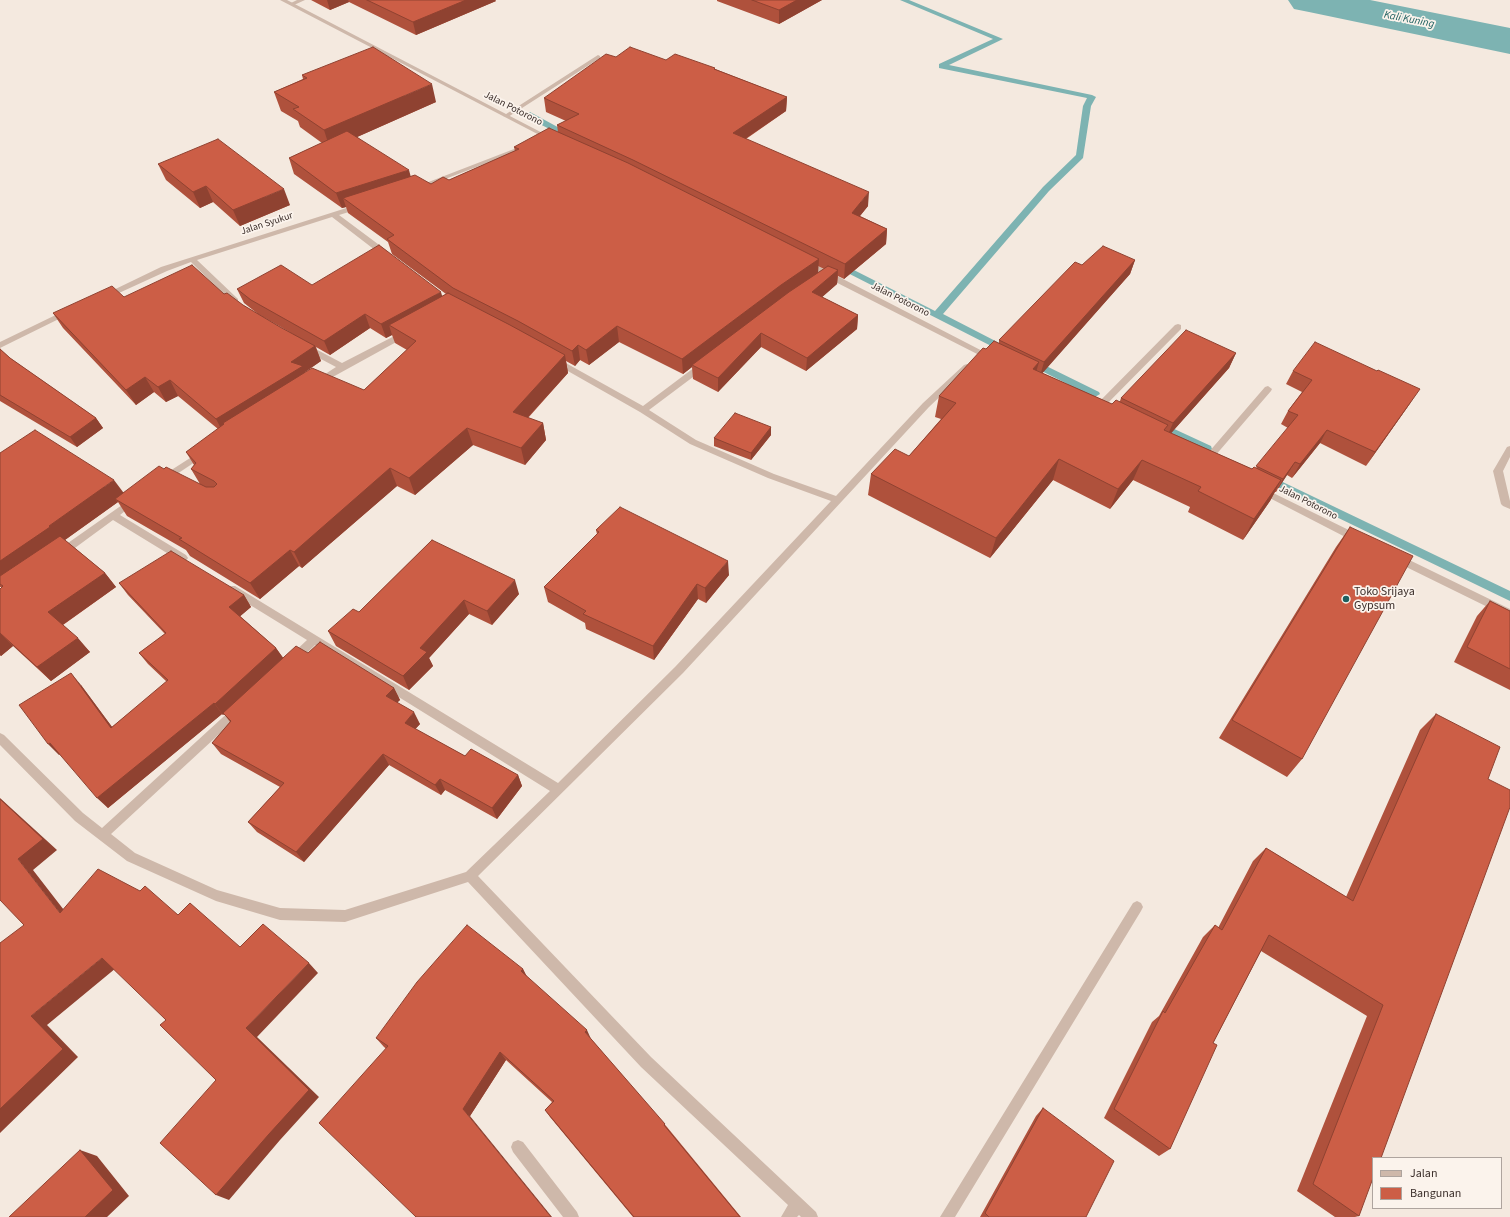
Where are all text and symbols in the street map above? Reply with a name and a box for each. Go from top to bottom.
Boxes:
water label: Kali Kuning [1383,9,1435,31]
street label: Jalan Potorono [482,89,544,129]
street label: Jalan Syukur [239,210,295,238]
street label: Jalan Potorono [869,280,931,320]
street label: Jalan Potorono [1277,483,1339,523]
place label: Toko Srijaya Gypsum [1354,585,1415,613]
marker: Toko Srijaya Gypsum [1341,594,1351,604]
legend [1372,1157,1502,1209]
text: Jalan [1410,1165,1437,1182]
text: Bangunan [1410,1185,1461,1202]

